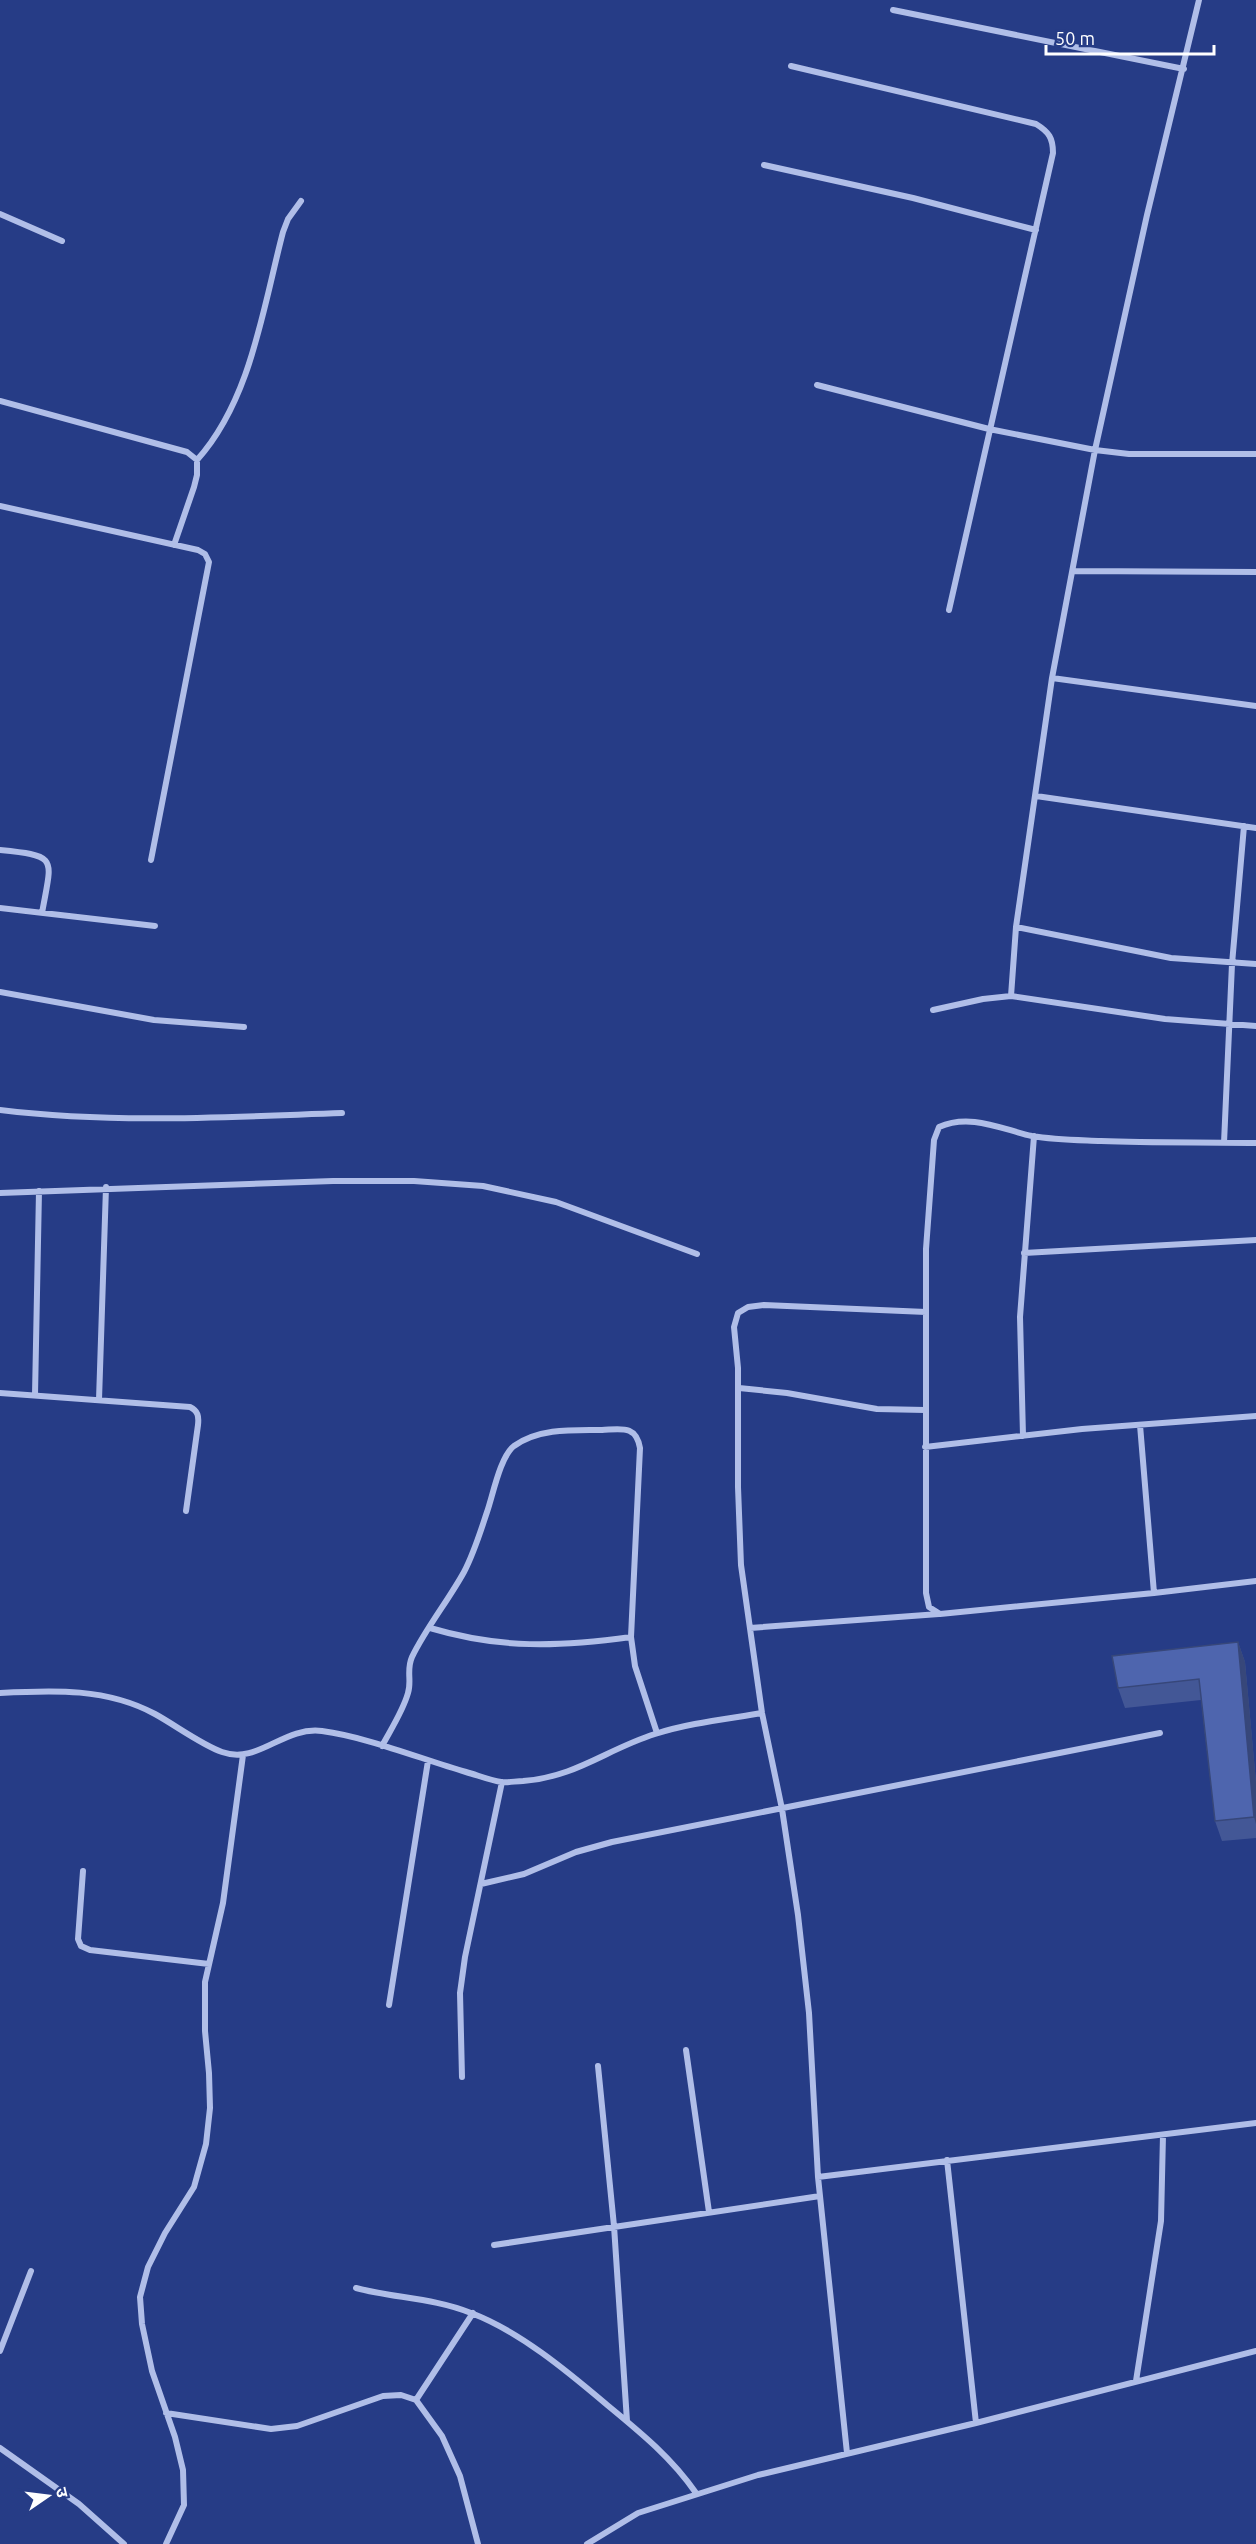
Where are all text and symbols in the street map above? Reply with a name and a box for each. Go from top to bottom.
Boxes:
scale bar [1046,18,1214,56]
text: 50 m [1055,28,1095,48]
north arrow [18,2466,78,2526]
text: उ [53,2486,73,2500]

